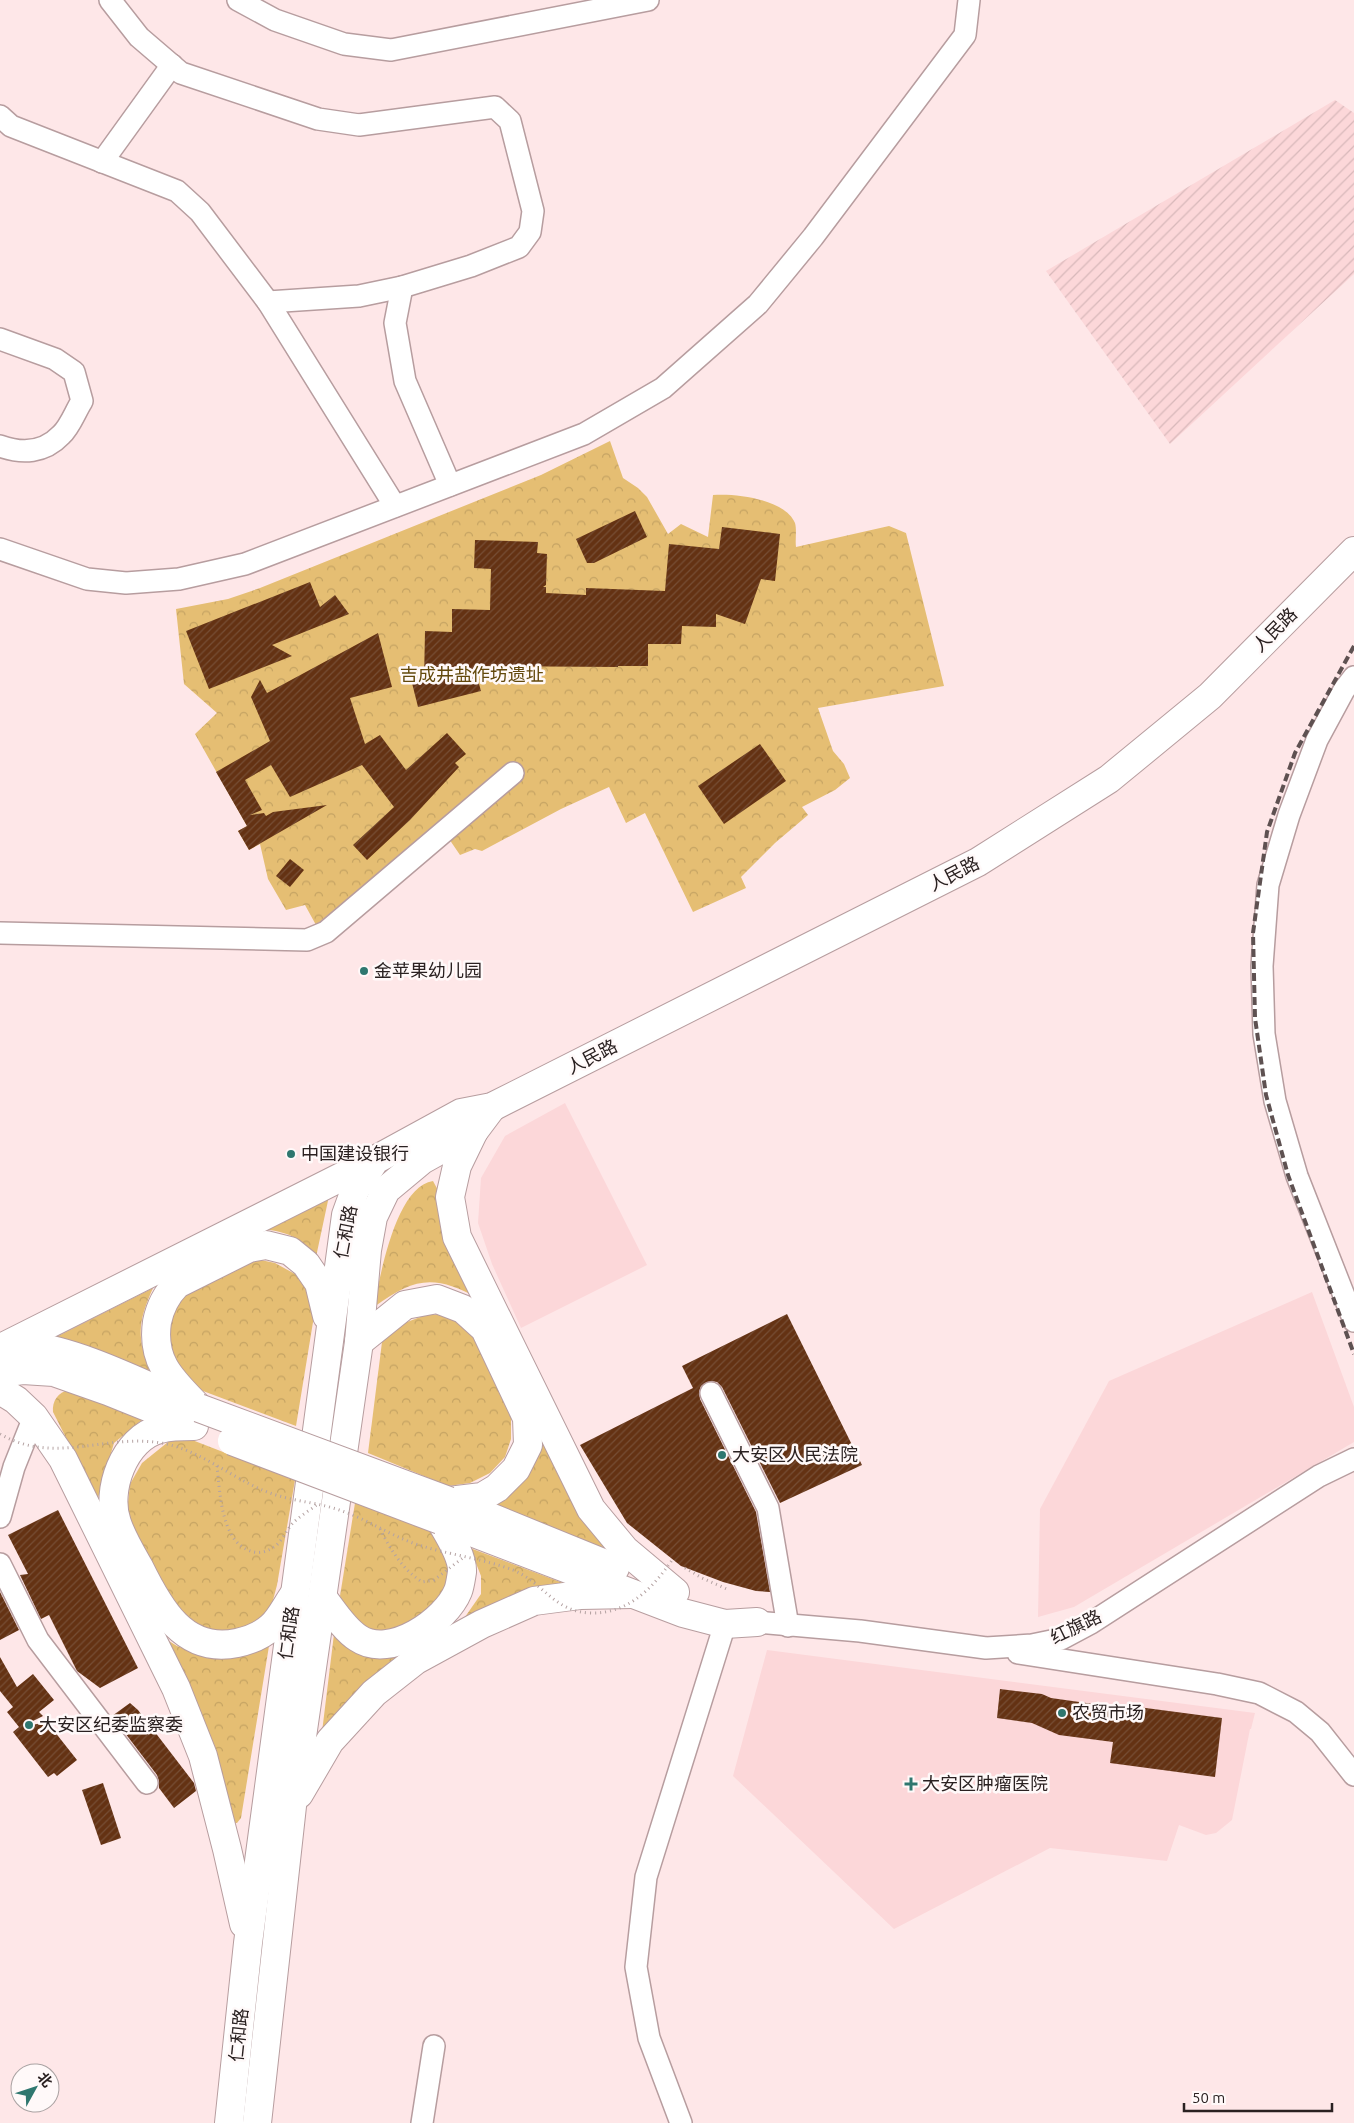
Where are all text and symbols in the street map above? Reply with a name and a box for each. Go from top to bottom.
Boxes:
street label: 人民路 [1248,603,1300,655]
park label: 吉成井盐作坊遗址 [400,664,544,684]
street label: 人民路 [925,852,982,894]
place label: 金苹果幼儿园 [374,960,482,980]
marker: 金苹果幼儿园 [358,965,370,977]
street label: 人民路 [563,1035,620,1077]
place label: 中国建设银行 [301,1143,409,1163]
marker: 中国建设银行 [285,1148,297,1160]
street label: 仁和路 [330,1203,360,1260]
place label: 大安区人民法院 [732,1444,858,1464]
marker: 大安区人民法院 [716,1449,728,1461]
street label: 仁和路 [274,1605,302,1661]
street label: 红旗路 [1047,1605,1104,1647]
place label: 农贸市场 [1072,1702,1144,1722]
marker: 农贸市场 [1056,1707,1068,1719]
place label: 大安区纪委监察委 [39,1714,183,1734]
marker: 大安区纪委监察委 [23,1719,35,1731]
place label: 大安区肿瘤医院 [922,1773,1048,1793]
marker: 大安区肿瘤医院 [904,1777,918,1791]
street label: 仁和路 [225,2007,251,2063]
north arrow [10,2063,60,2113]
text: 北 [34,2069,56,2090]
scale bar [1184,2080,1332,2112]
text: 50 m [1192,2089,1225,2106]

